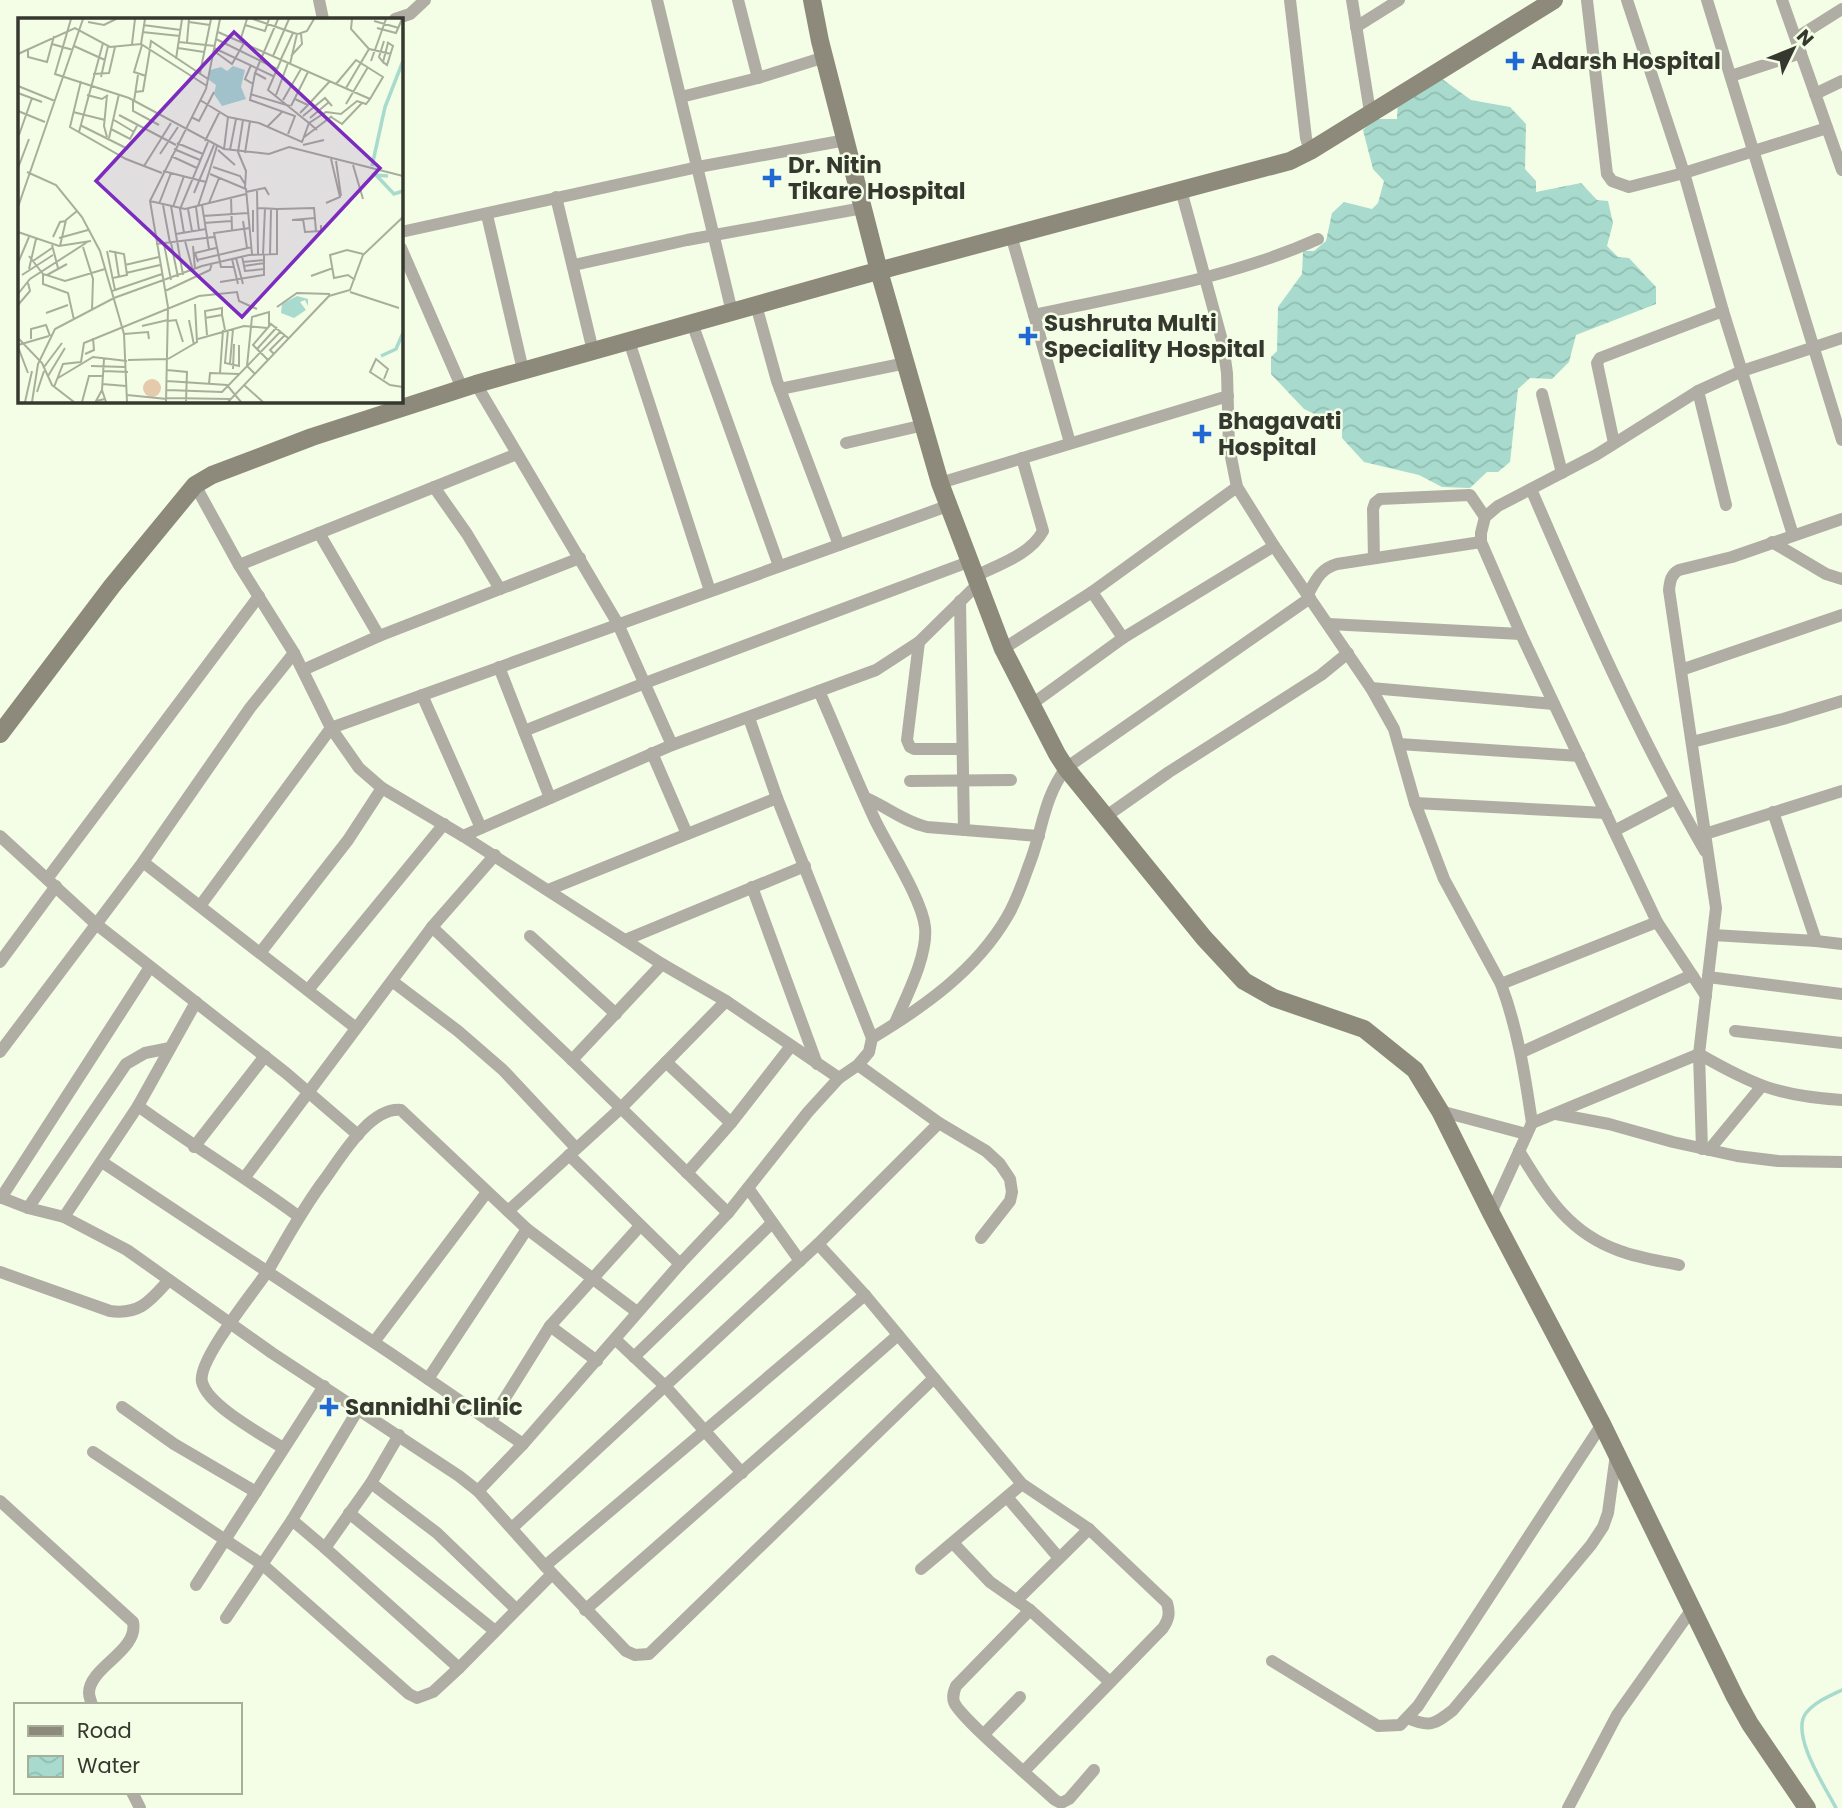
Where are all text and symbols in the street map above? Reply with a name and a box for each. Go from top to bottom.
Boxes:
north arrow [1758,14,1828,84]
inset map [18,18,402,402]
text: N [1790,23,1820,52]
place label: Adarsh Hospital [1531,45,1721,77]
marker: Adarsh Hospital [1505,51,1525,71]
place label: Dr. Nitin Tikare Hospital [788,149,966,207]
marker: Dr. Nitin Tikare Hospital [762,168,782,188]
place label: Sushruta Multi Speciality Hospital [1044,307,1265,365]
marker: Sushruta Multi Speciality Hospital [1018,326,1038,346]
place label: Bhagavati Hospital [1218,405,1342,463]
marker: Bhagavati Hospital [1192,424,1212,444]
place label: Sannidhi Clinic [345,1391,523,1423]
marker: Sannidhi Clinic [319,1397,339,1417]
legend [14,1703,242,1794]
text: Road [77,1716,132,1745]
text: Water [77,1751,140,1780]

